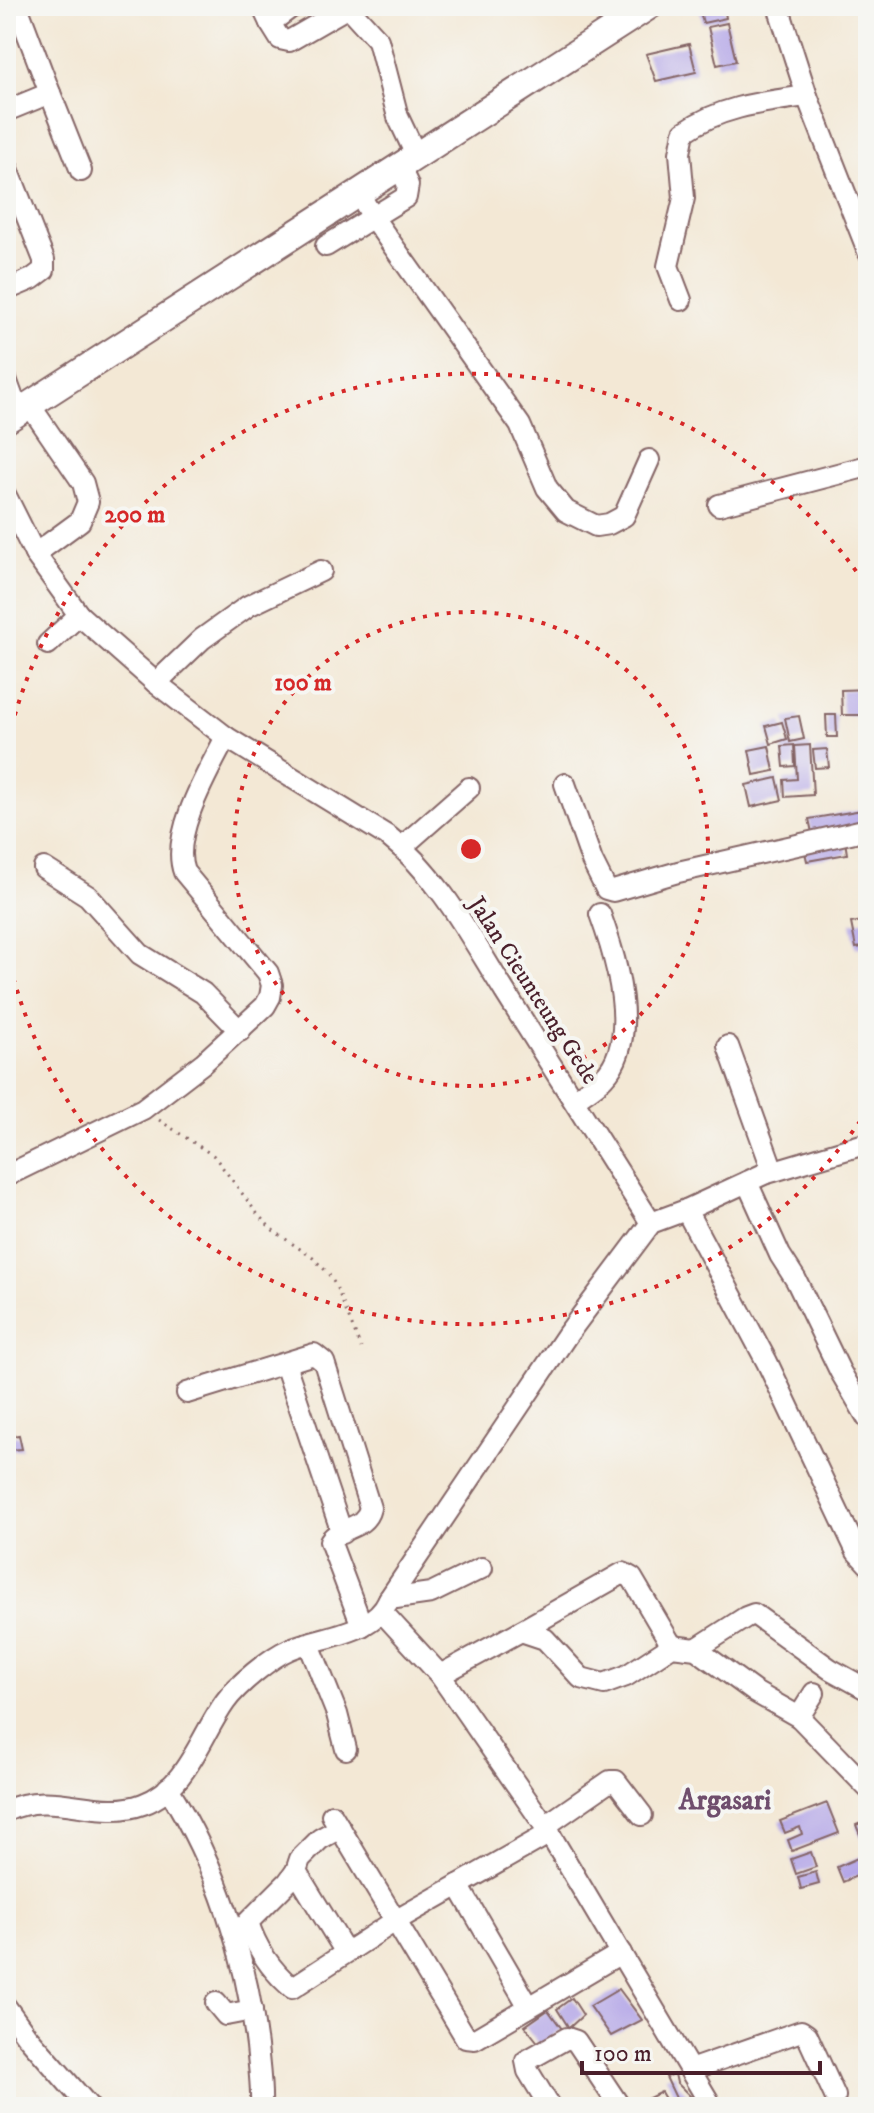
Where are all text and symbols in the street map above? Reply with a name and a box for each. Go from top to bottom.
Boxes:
text: 200 m [105,500,165,530]
text: 100 m [274,668,332,698]
centre of rings [457,835,485,863]
street label: Jalan Cieunteung Gede [460,889,605,1090]
district label: Argasari [678,1783,771,1818]
scale bar [582,2025,820,2075]
text: 100 m [594,2039,652,2069]

